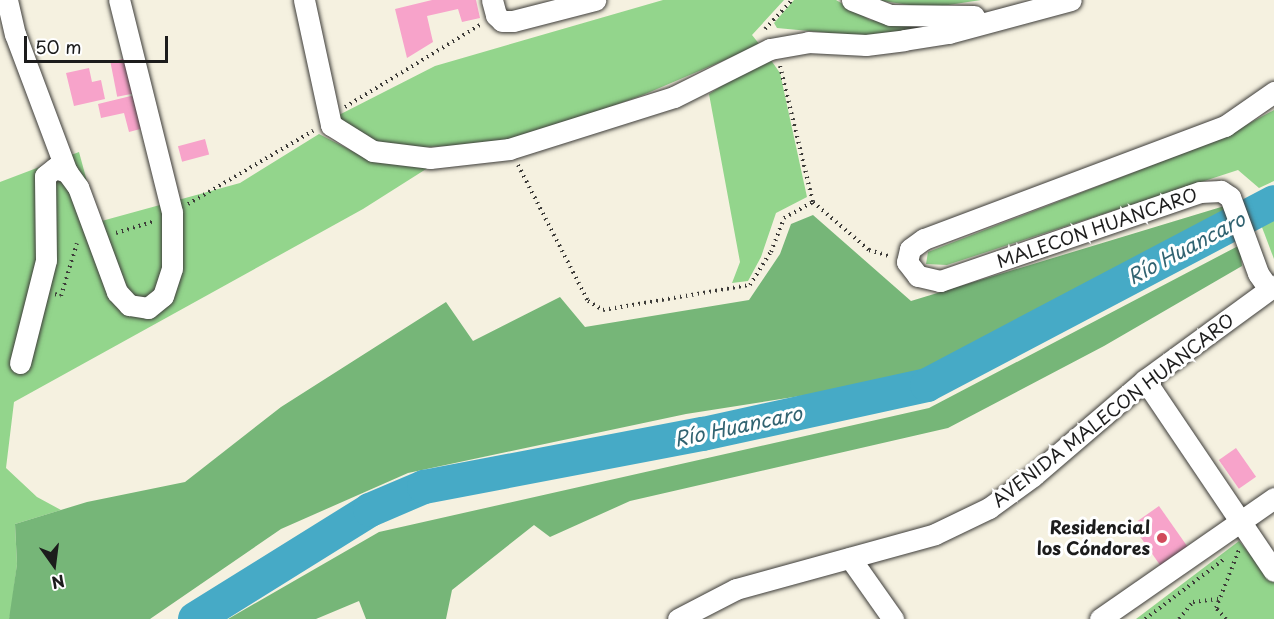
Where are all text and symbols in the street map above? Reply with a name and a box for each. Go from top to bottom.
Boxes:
scale bar [27,24,171,62]
text: 50 m [35,33,82,60]
street label: MALECON HUANCARO [994,183,1200,273]
water label: Río Huancaro [1122,206,1250,290]
street label: AVENIDA MALECON HUANCARO [988,309,1238,511]
water label: Río Huancaro [671,400,805,452]
place label: Residencial los Cóndores [1036,517,1150,560]
marker: Residencial los Cóndores [1155,531,1169,545]
north arrow [24,535,84,595]
text: N [49,569,67,596]

